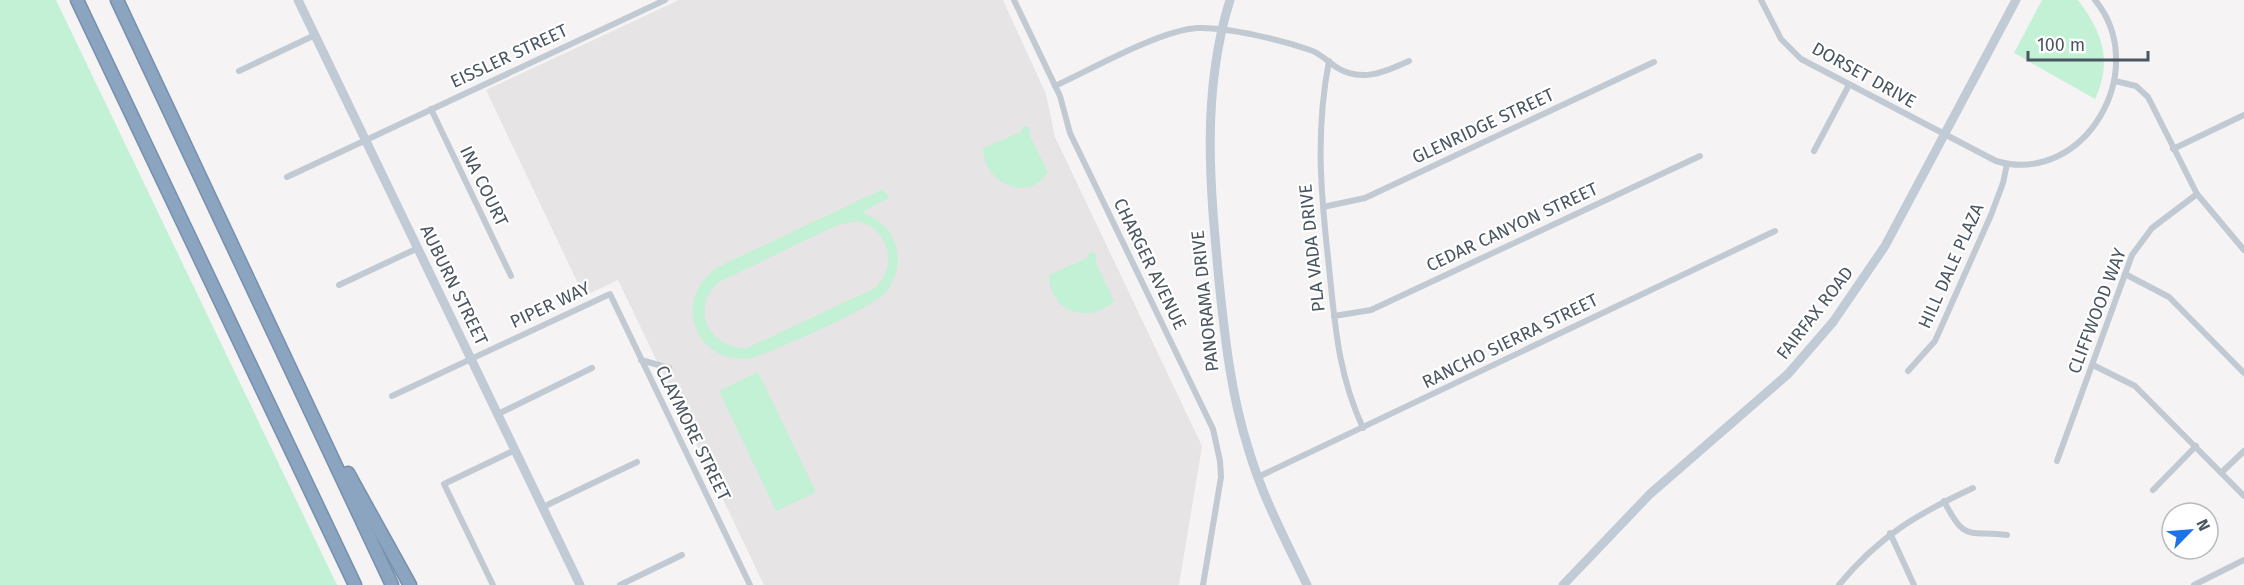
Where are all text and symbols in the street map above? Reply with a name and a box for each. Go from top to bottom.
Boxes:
street label: EISSLER STREET [447,19,572,93]
scale bar [2028,24,2148,62]
text: 100 m [2037,34,2085,56]
street label: DORSET DRIVE [1808,37,1920,113]
street label: GLENRIDGE STREET [1409,83,1558,169]
street label: INA COURT [455,142,513,230]
street label: CEDAR CANYON STREET [1423,177,1602,276]
street label: PLA VADA DRIVE [1294,183,1330,313]
street label: CHARGER AVENUE [1109,195,1191,333]
street label: HILL DALE PLAZA [1914,199,1989,332]
street label: AUBURN STREET [415,221,493,349]
street label: PANORAMA DRIVE [1187,229,1223,373]
street label: CLIFFWOOD WAY [2063,245,2131,377]
street label: FAIRFAX ROAD [1772,262,1858,364]
street label: PIPER WAY [507,277,594,333]
street label: RANCHO SIERRA STREET [1419,289,1602,393]
street label: CLAYMORE STREET [651,362,736,505]
north arrow [2160,501,2220,561]
text: N [2192,516,2214,534]

